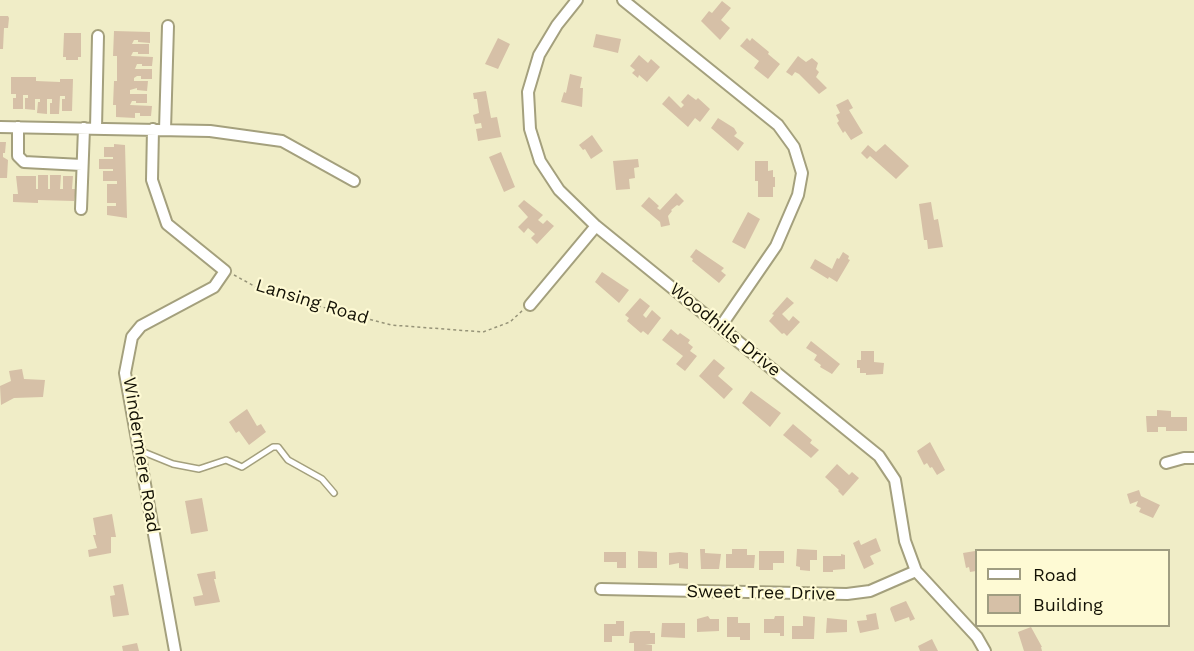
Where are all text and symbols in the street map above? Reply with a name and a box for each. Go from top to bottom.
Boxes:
street label: Lansing Road [253,275,371,329]
street label: Woodhills Drive [665,279,785,381]
street label: Windermere Road [118,376,164,534]
legend [975,549,1170,627]
text: Road [1033,564,1077,585]
street label: Sweet Tree Drive [686,581,836,605]
text: Building [1033,594,1103,615]

